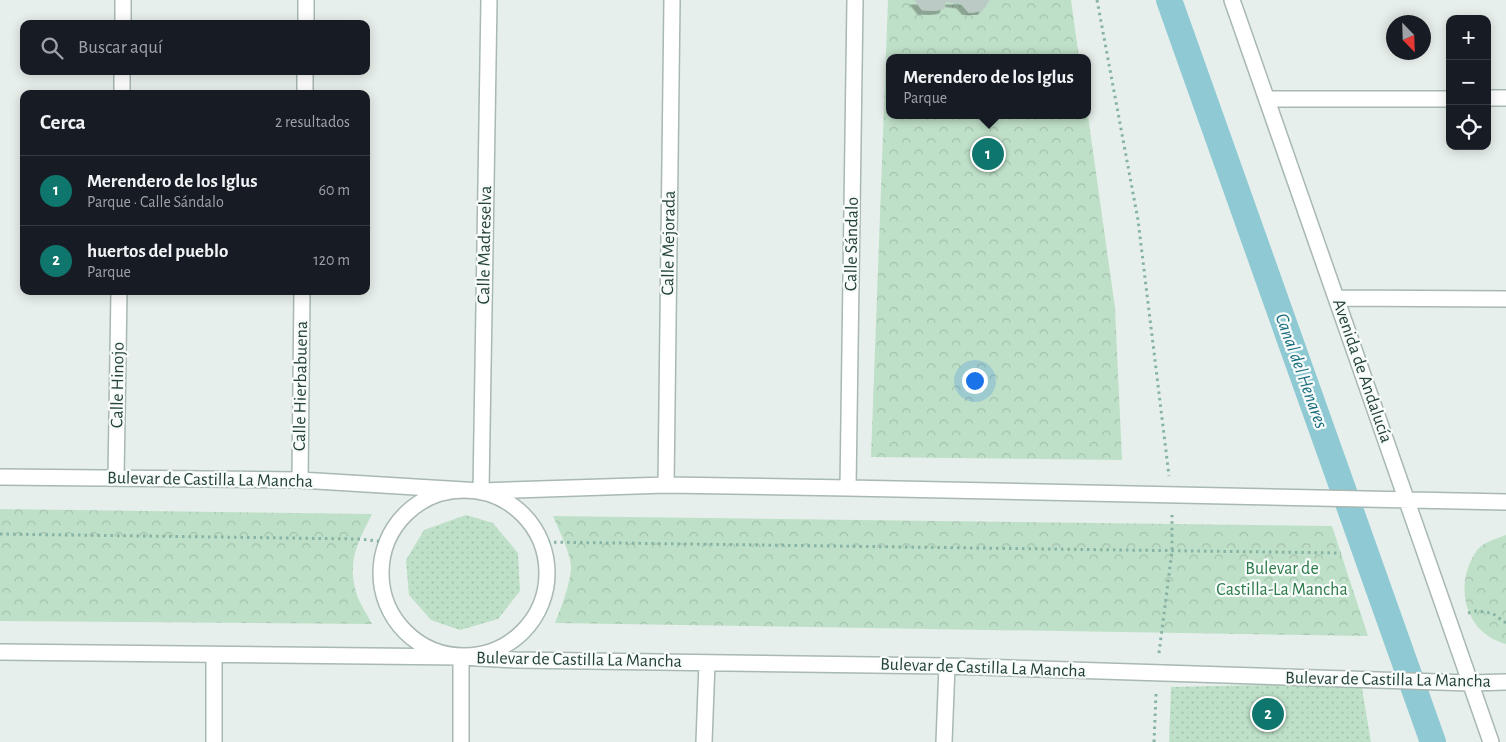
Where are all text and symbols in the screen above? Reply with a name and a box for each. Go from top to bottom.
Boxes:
north arrow [1386,15,1431,60]
map controls [1446,15,1491,150]
button: + [1446,15,1491,60]
search box [20,20,370,75]
icon: search [38,34,66,62]
text: Buscar aquí [78,38,163,57]
popup [886,54,1091,119]
button: − [1446,60,1491,105]
text: Merendero de los Iglus [903,68,1074,87]
text: Parque [903,90,947,106]
button: locate [1446,105,1491,150]
text: Cerca [40,112,86,133]
text: 2 resultados [275,114,350,130]
pin: 1 [972,135,1004,173]
text: Merendero de los Iglus [87,172,258,191]
text: 1 [53,182,59,198]
text: 60 m [319,182,350,198]
street label: Calle Madreselva [475,186,495,304]
street label: Calle Mejorada [659,190,679,296]
text: Parque · Calle Sándalo [87,194,224,210]
street label: Calle Sándalo [842,197,862,291]
text: huertos del pueblo [87,242,228,261]
text: 2 [52,252,60,268]
text: 120 m [313,252,350,268]
text: Parque [87,264,131,280]
street label: Avenida de Andalucía [1329,297,1395,445]
water label: Canal del Henares [1271,311,1331,431]
street label: Calle Hierbabuena [291,321,311,451]
street label: Calle Hinojo [108,342,128,428]
your location [962,368,988,394]
street label: Bulevar de Castilla La Mancha [107,469,313,491]
park label: Bulevar de Castilla-La Mancha [1216,560,1348,599]
street label: Bulevar de Castilla La Mancha [476,649,682,671]
street label: Bulevar de Castilla La Mancha [880,655,1086,681]
street label: Bulevar de Castilla La Mancha [1285,669,1491,691]
pin: 2 [1252,695,1284,733]

